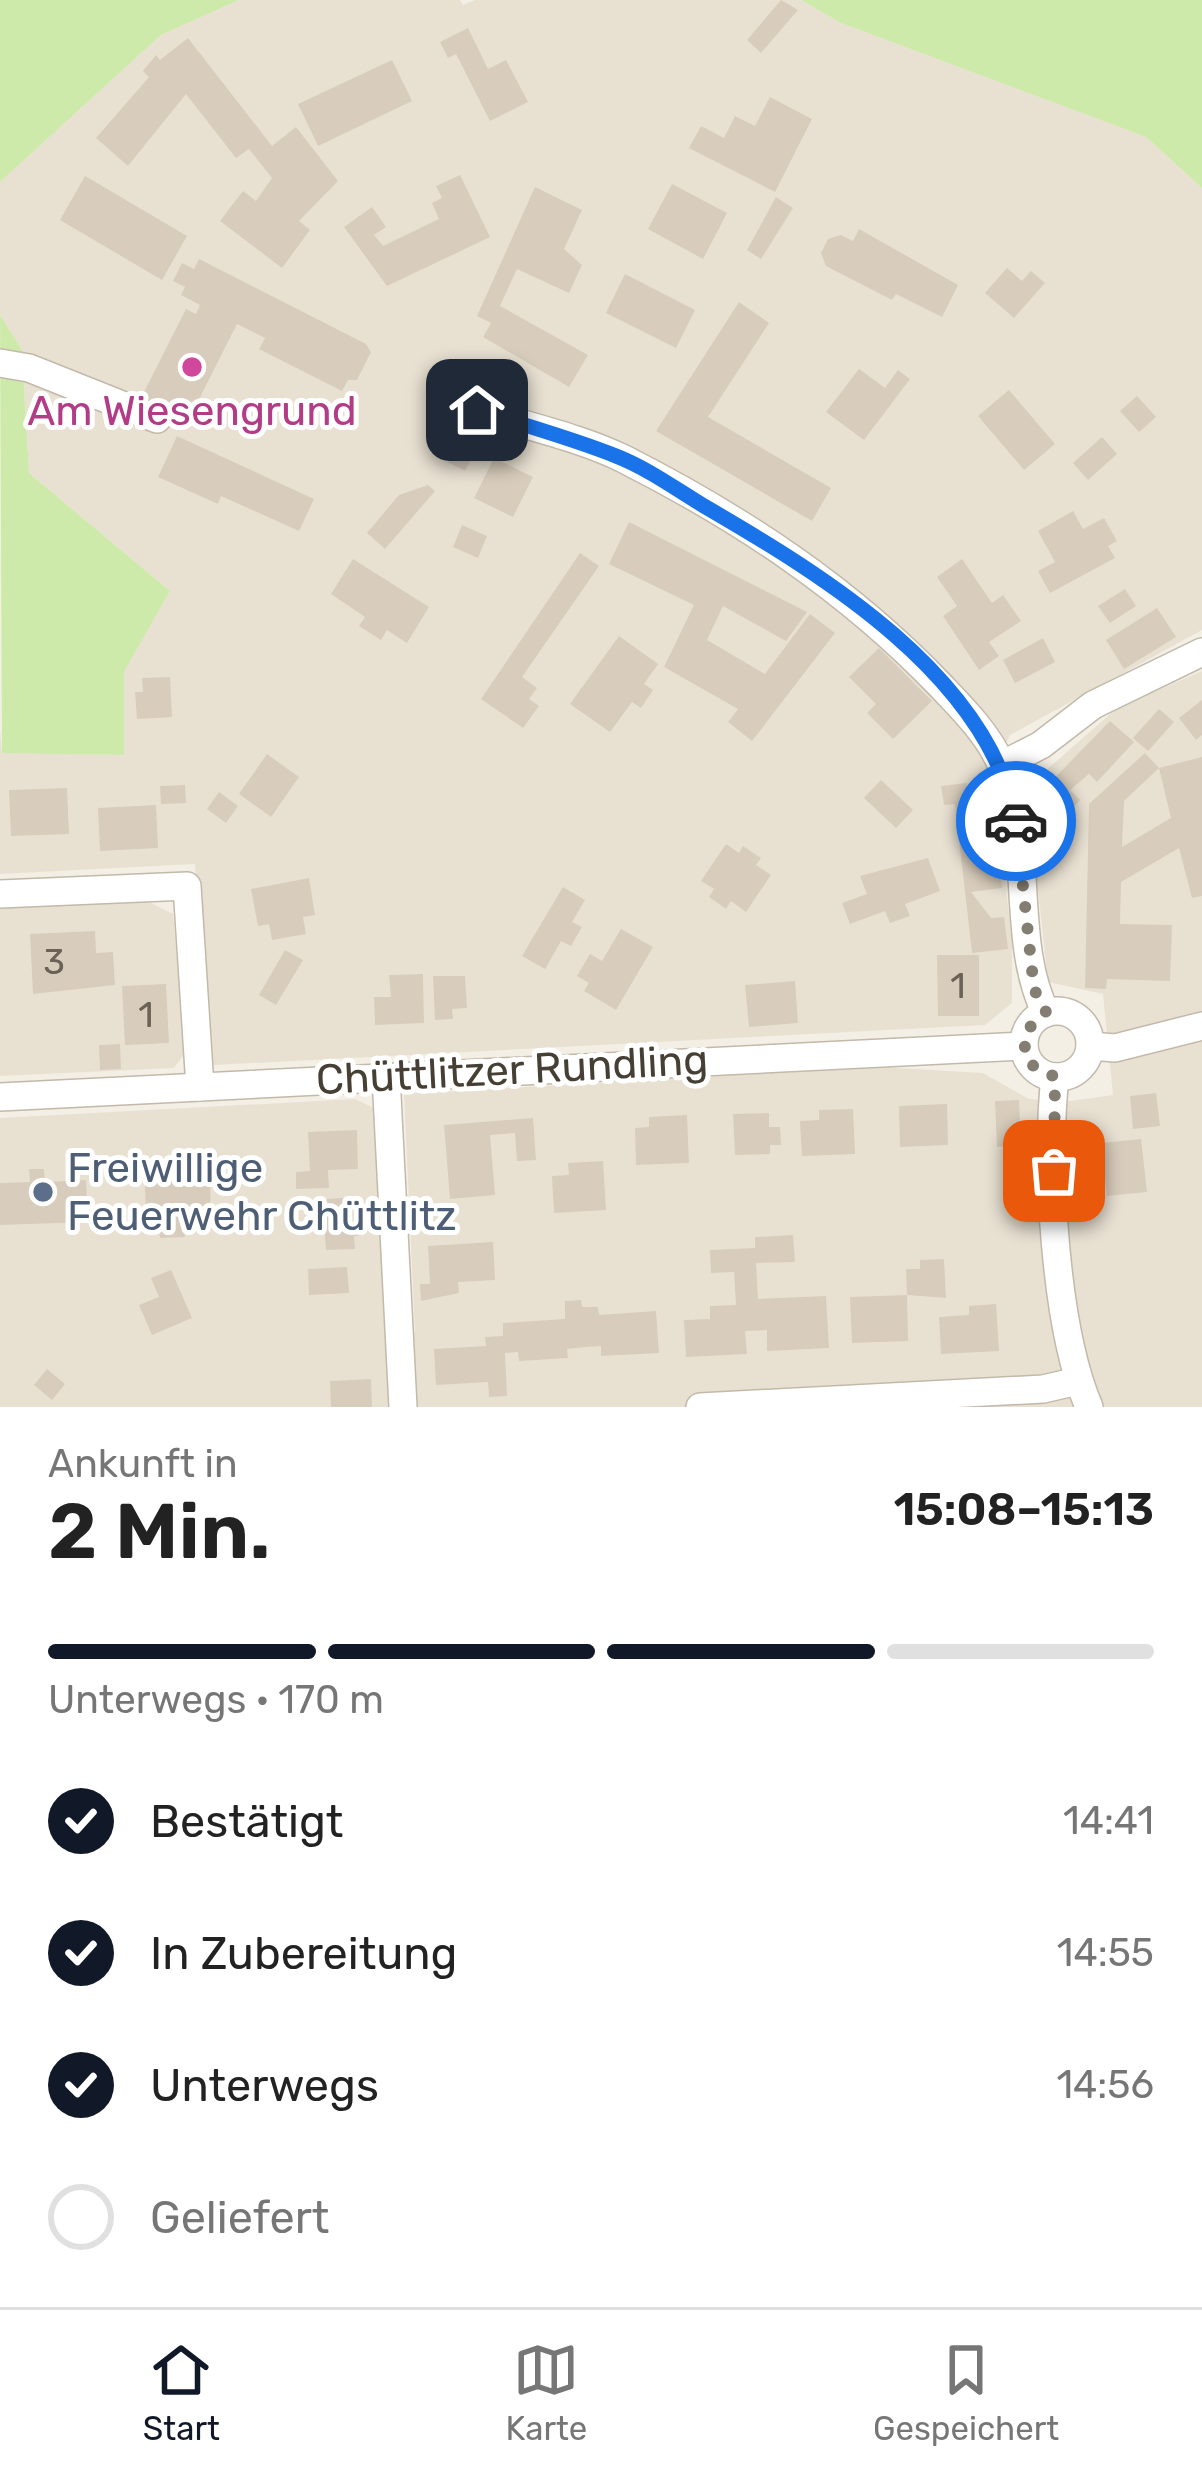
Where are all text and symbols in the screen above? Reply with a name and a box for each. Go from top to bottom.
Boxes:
marker: Am Wiesengrund [179,354,205,380]
pin [426,359,528,461]
icon: home [444,377,510,443]
place label: Am Wiesengrund [27,386,357,436]
courier [956,761,1076,881]
icon: car [983,788,1049,854]
house number: 3 [43,940,65,983]
house number: 1 [950,964,966,1007]
house number: 1 [138,993,154,1036]
street label: Chüttlitzer Rundling [315,1035,709,1105]
pin [1003,1120,1105,1222]
icon: bag [1021,1138,1087,1204]
place label: Freiwillige Feuerwehr Chüttlitz [67,1143,457,1241]
marker: Freiwillige Feuerwehr Chüttlitz [30,1179,56,1205]
text: Ankunft in [48,1441,238,1487]
text: 15:08–15:13 [894,1483,1154,1536]
text: 2 Min. [48,1485,271,1578]
text: Unterwegs · 170 m [48,1677,384,1723]
icon: check [48,1788,114,1854]
text: Bestätigt [150,1795,343,1848]
text: 14:41 [1063,1798,1154,1844]
icon: check [48,1920,114,1986]
text: In Zubereitung [150,1927,458,1980]
text: 14:55 [1057,1930,1154,1976]
icon: check [48,2052,114,2118]
text: Unterwegs [150,2059,379,2112]
text: 14:56 [1056,2062,1154,2108]
text: Geliefert [150,2191,329,2244]
tab: Start [143,2337,220,2448]
tab: Karte [506,2337,587,2448]
tab: Gespeichert [873,2337,1059,2448]

